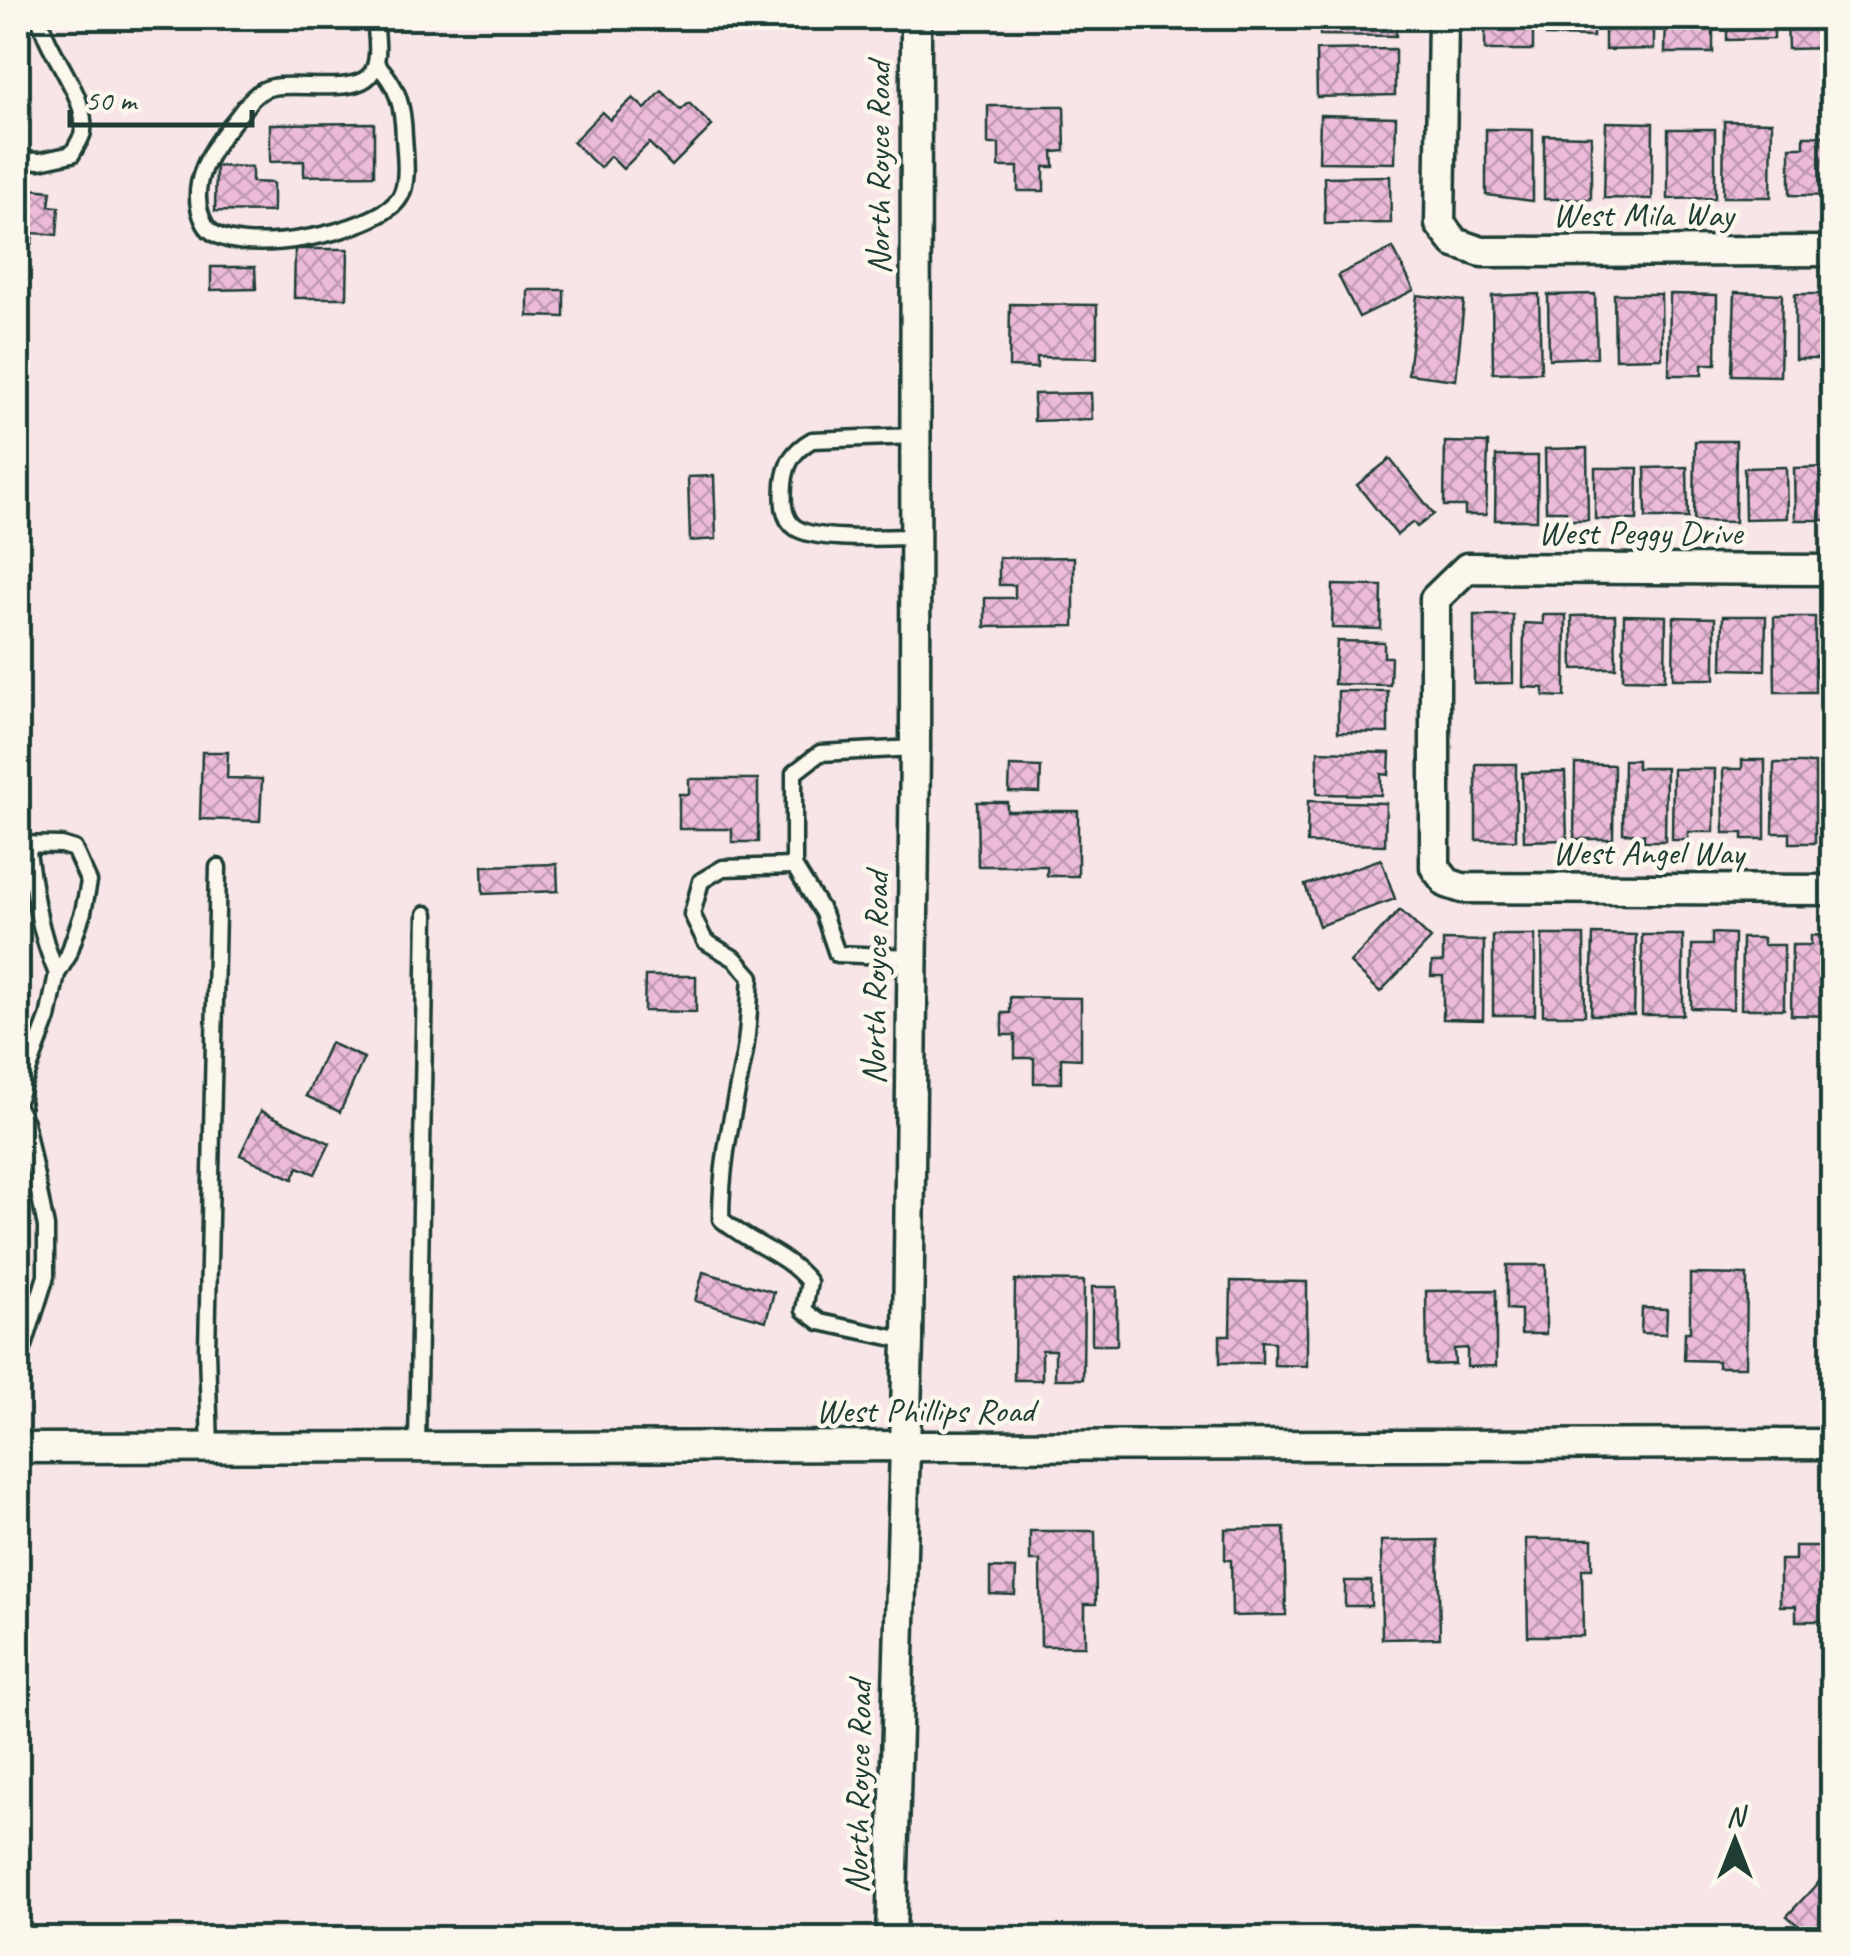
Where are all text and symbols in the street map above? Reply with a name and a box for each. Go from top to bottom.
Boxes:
street label: North Royce Road [856,56,901,274]
scale bar [70,65,252,127]
text: 50 m [85,81,138,119]
street label: West Mila Way [1552,192,1737,237]
street label: West Peggy Drive [1538,510,1745,555]
street label: West Angel Way [1552,830,1747,875]
street label: North Royce Road [851,866,899,1085]
street label: West Phillips Road [816,1388,1039,1433]
street label: North Royce Road [834,1675,882,1894]
north arrow [1685,1791,1785,1891]
text: N [1726,1799,1748,1834]

